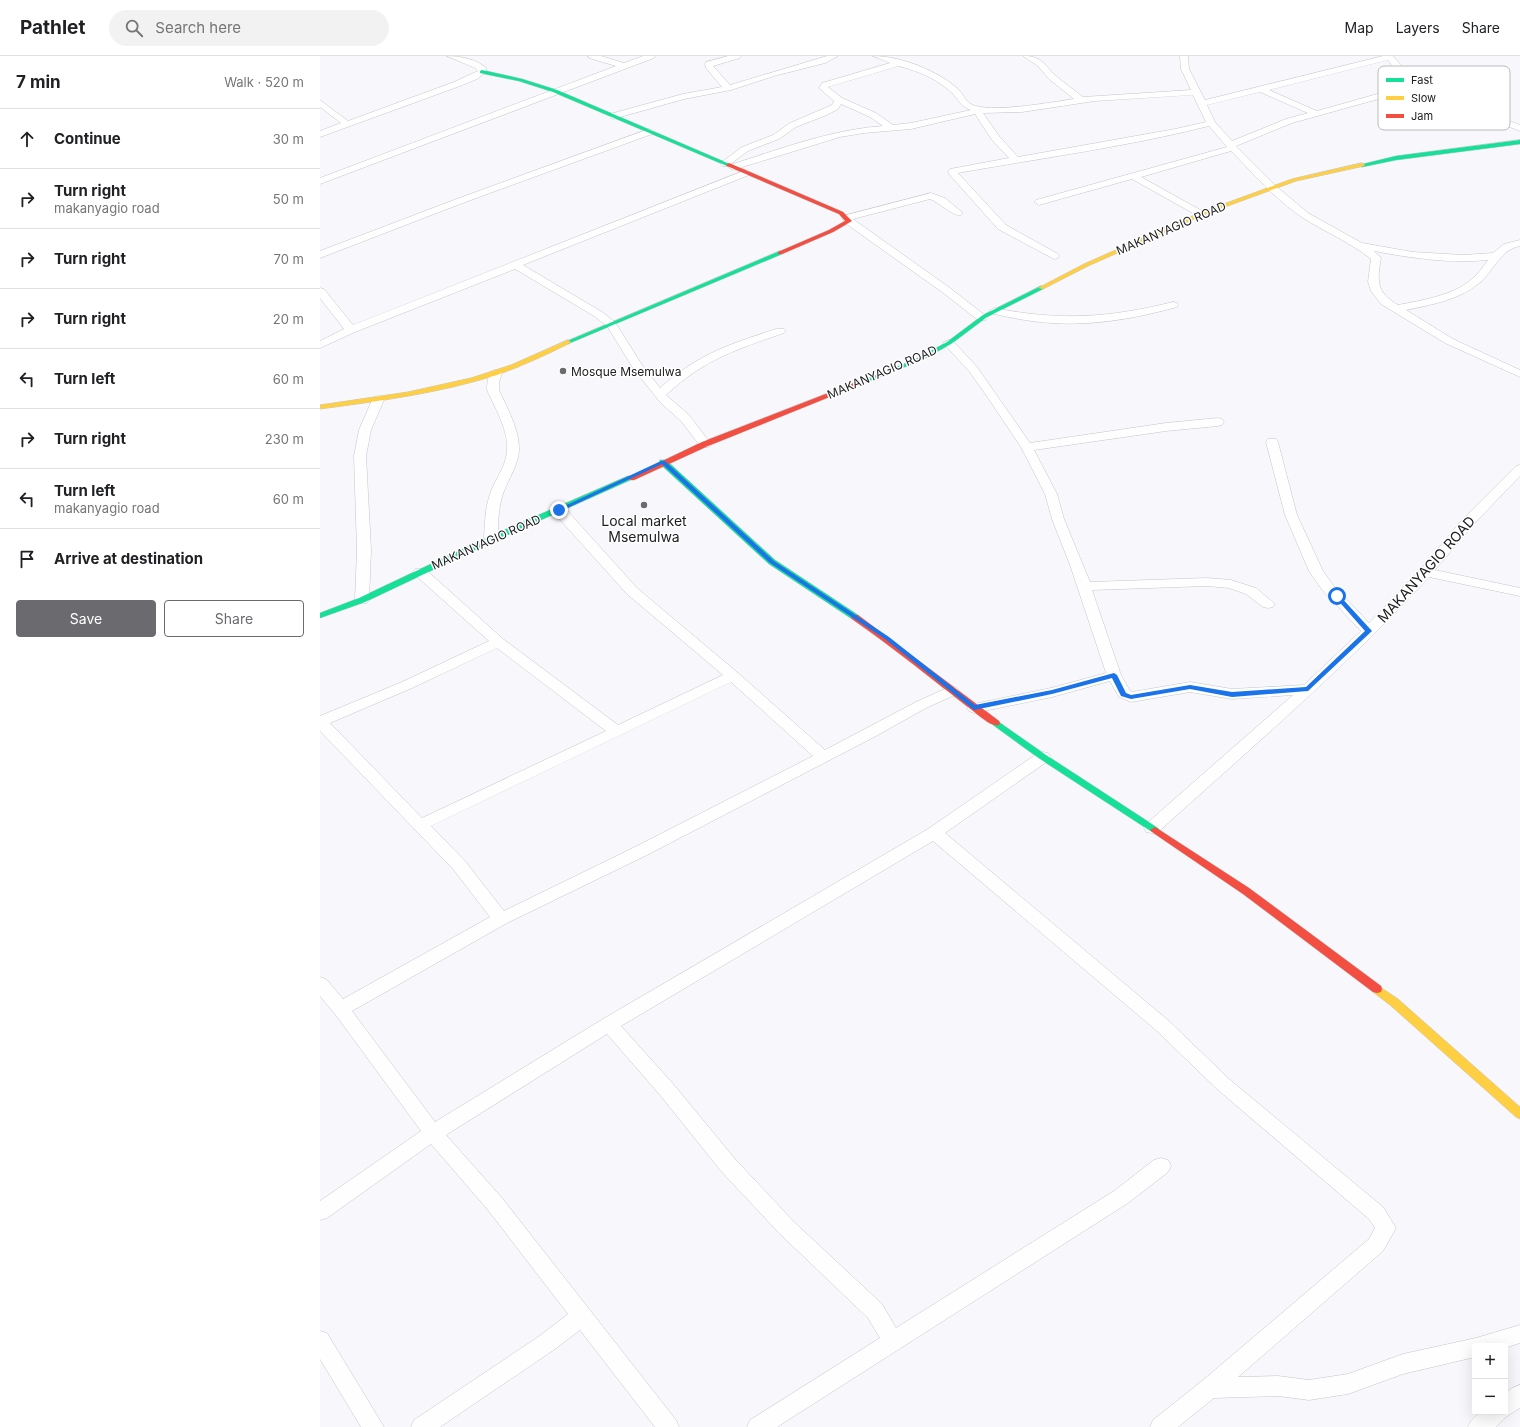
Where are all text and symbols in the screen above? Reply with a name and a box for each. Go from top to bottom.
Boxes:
search box [109,10,389,46]
text: Pathlet [20,16,85,39]
icon: search [123,17,145,39]
text: Search here [155,18,241,37]
text: Map [1345,19,1374,36]
text: Layers [1396,19,1440,36]
text: Share [1462,19,1500,36]
legend [1378,66,1510,130]
text: 7 min [16,72,61,92]
text: Fast [1411,73,1433,87]
text: Walk · 520 m [224,74,304,90]
text: Slow [1411,91,1436,105]
text: Jam [1411,109,1433,123]
icon: ahead [16,128,38,150]
text: Continue [54,129,121,148]
text: 30 m [273,131,304,147]
text: Turn right [54,181,126,200]
icon: right [16,188,38,210]
text: 50 m [273,191,304,207]
street label: MAKANYAGIO ROAD [1114,198,1228,258]
text: makanyagio road [54,200,160,216]
icon: right [16,248,38,270]
text: Turn right [54,249,126,268]
text: 70 m [274,251,304,267]
icon: right [16,308,38,330]
text: Turn right [54,309,126,328]
text: 20 m [273,311,304,327]
street label: MAKANYAGIO ROAD [825,342,939,402]
place label: Mosque Msemulwa [571,364,681,379]
marker: Mosque Msemulwa [558,366,568,376]
icon: left [16,368,38,390]
text: Turn left [54,369,115,388]
text: 60 m [273,371,304,387]
icon: right [16,428,38,450]
text: Turn right [54,429,126,448]
text: 230 m [265,431,304,447]
text: Turn left [54,481,115,500]
icon: left [16,488,38,510]
text: 60 m [273,491,304,507]
text: makanyagio road [54,500,160,516]
marker: Local market Msemulwa [639,500,649,510]
route end [550,501,568,519]
street label: MAKANYAGIO ROAD [429,511,543,573]
place label: Local market Msemulwa [601,512,687,545]
street label: MAKANYAGIO ROAD [1374,512,1478,626]
icon: arrive [16,548,38,570]
text: Arrive at destination [54,549,203,568]
route start [1328,587,1346,605]
button: Save [16,600,156,637]
button: Share [164,600,304,637]
map controls [1472,1343,1508,1415]
button: + [1472,1343,1508,1379]
button: − [1472,1379,1508,1415]

